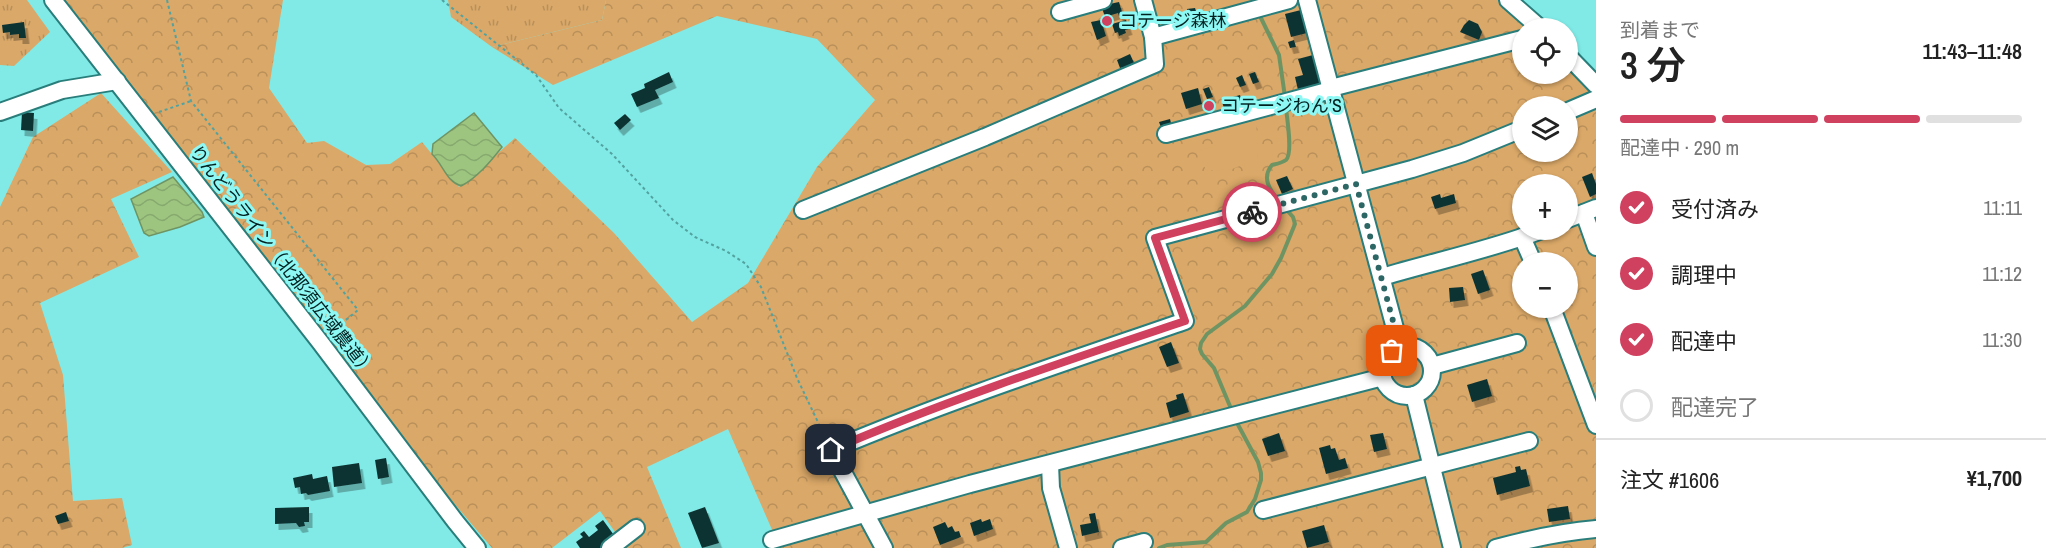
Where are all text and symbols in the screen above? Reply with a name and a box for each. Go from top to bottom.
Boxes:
place label: コテージ森林 [1119,8,1227,33]
marker: コテージ森林 [1100,14,1114,28]
text: 到着まで [1620,16,1700,43]
map controls [1512,18,1578,318]
button: locate [1512,18,1578,84]
text: 11:43–11:48 [1923,36,2022,66]
text: 3 分 [1620,39,1686,91]
place label: コテージわん’S [1221,93,1342,118]
button: layers [1512,96,1578,162]
marker: コテージわん’S [1202,99,1216,113]
text: 配達中 · 290 m [1620,134,1739,161]
street label: りんどうライン（北那須広域農道） [184,140,381,382]
button: + [1512,174,1578,240]
courier [1222,182,1282,242]
icon: check [1620,191,1653,224]
text: 受付済み [1671,194,1759,224]
text: 11:11 [1983,194,2022,221]
icon: bike [1236,196,1269,229]
button: − [1512,252,1578,318]
icon: check [1620,257,1653,290]
text: 調理中 [1671,260,1737,290]
text: 11:12 [1982,260,2022,287]
icon: check [1620,323,1653,356]
pin [1366,325,1417,376]
text: 配達中 [1671,326,1737,356]
text: 11:30 [1982,326,2022,353]
icon: bag [1375,334,1408,367]
text: 配達完了 [1671,392,1759,422]
pin [805,424,856,475]
icon: home [814,433,847,466]
text: ¥1,700 [1967,463,2022,493]
text: 注文 #1606 [1620,465,1719,495]

